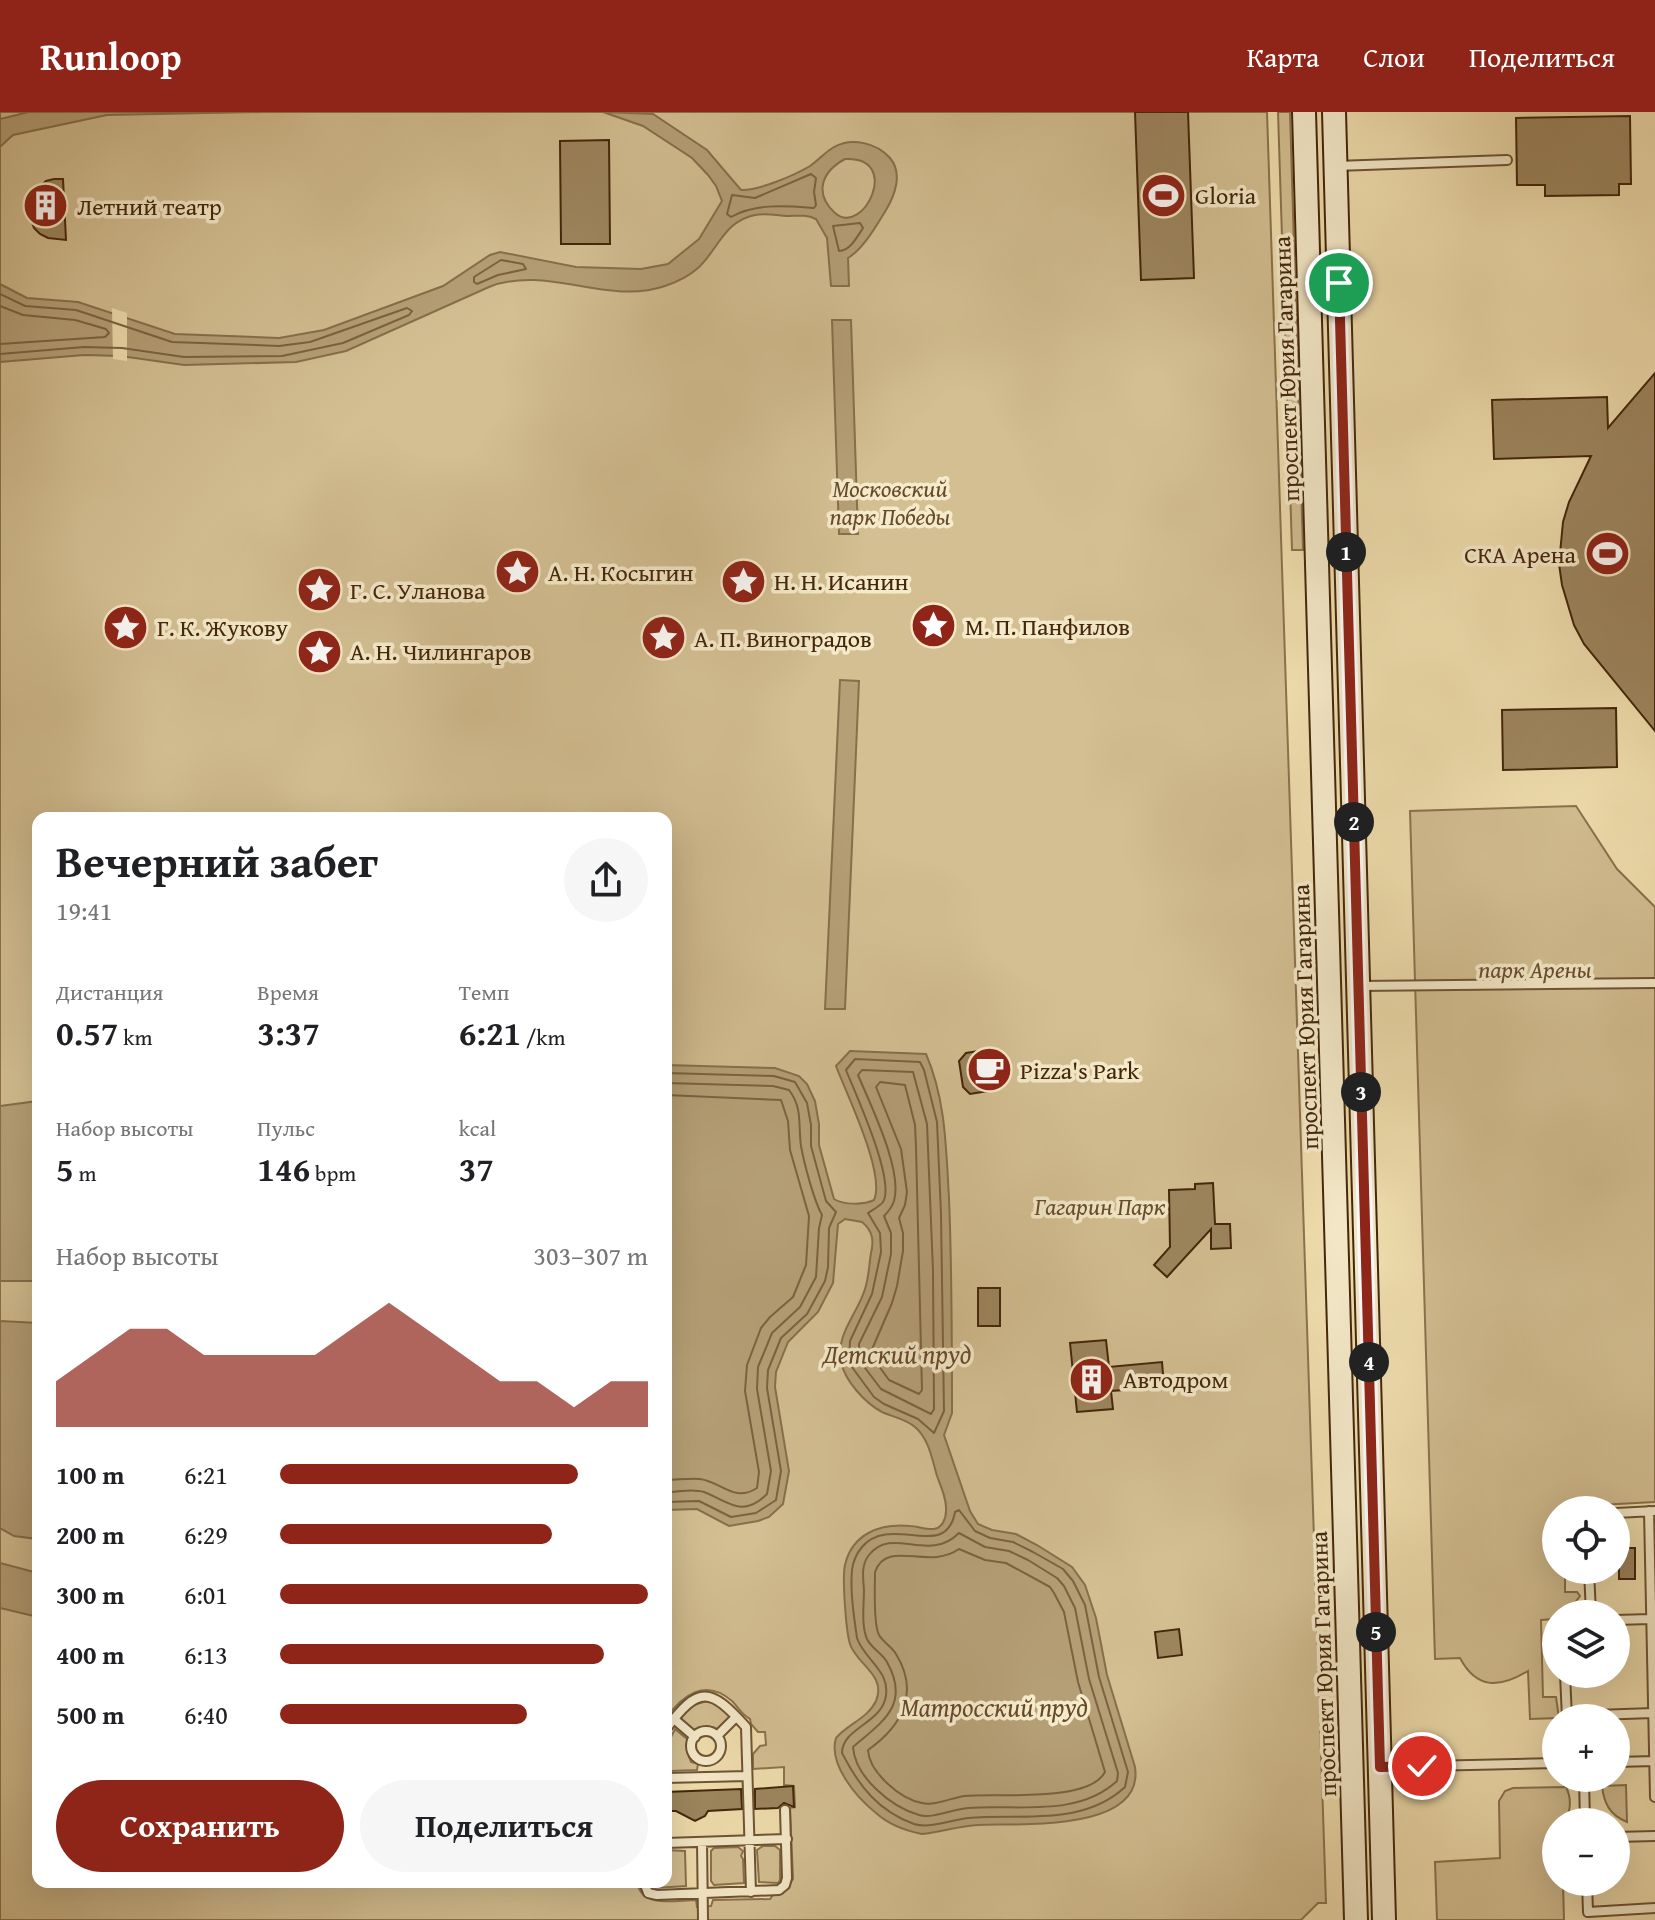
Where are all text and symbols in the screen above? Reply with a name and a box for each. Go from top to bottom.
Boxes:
text: Runloop [40,28,182,84]
text: Карта [1247,36,1319,77]
text: Слои [1363,36,1425,77]
text: Поделиться [1469,36,1615,77]
sports icon: Gloria [1140,171,1188,219]
place label: Gloria [1195,178,1257,213]
building icon: Летний театр [22,182,70,230]
place label: Летний театр [77,189,222,224]
street label: проспект Юрия Гагарина [1264,235,1308,503]
pin [1305,249,1373,317]
icon: arrive [1317,261,1361,305]
park label: Московский парк Победы [830,471,951,534]
sports icon: СКА Арена [1583,530,1631,578]
pin: 1 [1326,532,1366,572]
text: 1 [1340,536,1352,568]
place label: СКА Арена [1464,537,1577,572]
place icon: А. Н. Косыгин [493,548,541,596]
place label: А. Н. Косыгин [548,555,694,590]
place icon: Н. Н. Исанин [719,557,767,605]
place label: Н. Н. Исанин [774,564,909,599]
place icon: Г. С. Уланова [295,566,343,614]
place label: Г. С. Уланова [350,573,486,608]
place icon: М. П. Панфилов [910,602,958,650]
place icon: Г. К. Жукову [102,603,150,651]
place label: М. П. Панфилов [965,609,1130,644]
place label: Г. К. Жукову [157,610,288,645]
place icon: А. П. Виноградов [639,614,687,662]
place label: А. П. Виноградов [694,621,872,656]
place icon: А. Н. Чилингаров [295,627,343,675]
place label: А. Н. Чилингаров [350,634,532,669]
pin: 2 [1334,802,1374,842]
text: 2 [1348,806,1360,838]
text: Вечерний забег [56,829,378,893]
button: share [564,838,648,922]
street label: проспект Юрия Гагарина [1283,883,1327,1151]
text: 19:41 [56,891,112,930]
park label: парк Арены [1478,952,1592,987]
text: Дистанция [56,976,164,1008]
text: Время [257,976,319,1008]
text: Темп [459,976,509,1008]
text: 0.57 [56,1008,118,1057]
text: 3:37 [257,1008,320,1057]
text: 6:21 [459,1008,521,1057]
text: km [118,1021,152,1053]
text: /km [521,1021,566,1053]
cafe icon: Pizza's Park [965,1046,1013,1094]
place label: Pizza's Park [1020,1053,1140,1088]
pin: 3 [1341,1072,1381,1112]
text: 3 [1355,1076,1367,1108]
text: Набор высоты [56,1112,193,1144]
text: Пульс [257,1112,315,1144]
text: kcal [459,1112,496,1144]
text: 5 [56,1144,74,1193]
text: 146 [257,1144,310,1193]
text: 37 [459,1144,494,1193]
text: m [74,1157,96,1189]
text: bpm [310,1157,356,1189]
park label: Гагарин Парк [1033,1189,1166,1224]
text: Набор высоты [56,1236,218,1275]
text: 303–307 m [534,1236,648,1275]
water label: Детский пруд [821,1334,971,1373]
pin: 4 [1349,1342,1389,1382]
text: 4 [1363,1346,1375,1378]
building icon: Автодром [1068,1355,1116,1403]
place label: Автодром [1123,1362,1228,1397]
text: 100 m [56,1455,124,1494]
text: 6:21 [184,1455,228,1494]
map controls [1542,1496,1630,1896]
button: locate [1542,1496,1630,1584]
text: 200 m [56,1515,124,1554]
text: 6:29 [184,1515,228,1554]
street label: проспект Юрия Гагарина [1301,1530,1345,1798]
text: 300 m [56,1575,124,1614]
text: 6:01 [184,1575,228,1614]
button: layers [1542,1600,1630,1688]
pin: 5 [1356,1612,1396,1652]
text: 5 [1370,1616,1382,1648]
text: 400 m [56,1635,124,1674]
text: 6:13 [184,1635,228,1674]
water label: Матросский пруд [900,1687,1088,1726]
text: 500 m [56,1695,124,1734]
text: 6:40 [184,1695,228,1734]
button: + [1542,1704,1630,1792]
pin [1388,1732,1456,1800]
icon: check [1400,1744,1444,1788]
button: Сохранить [56,1780,344,1872]
button: Поделиться [360,1780,648,1872]
button: − [1542,1808,1630,1896]

